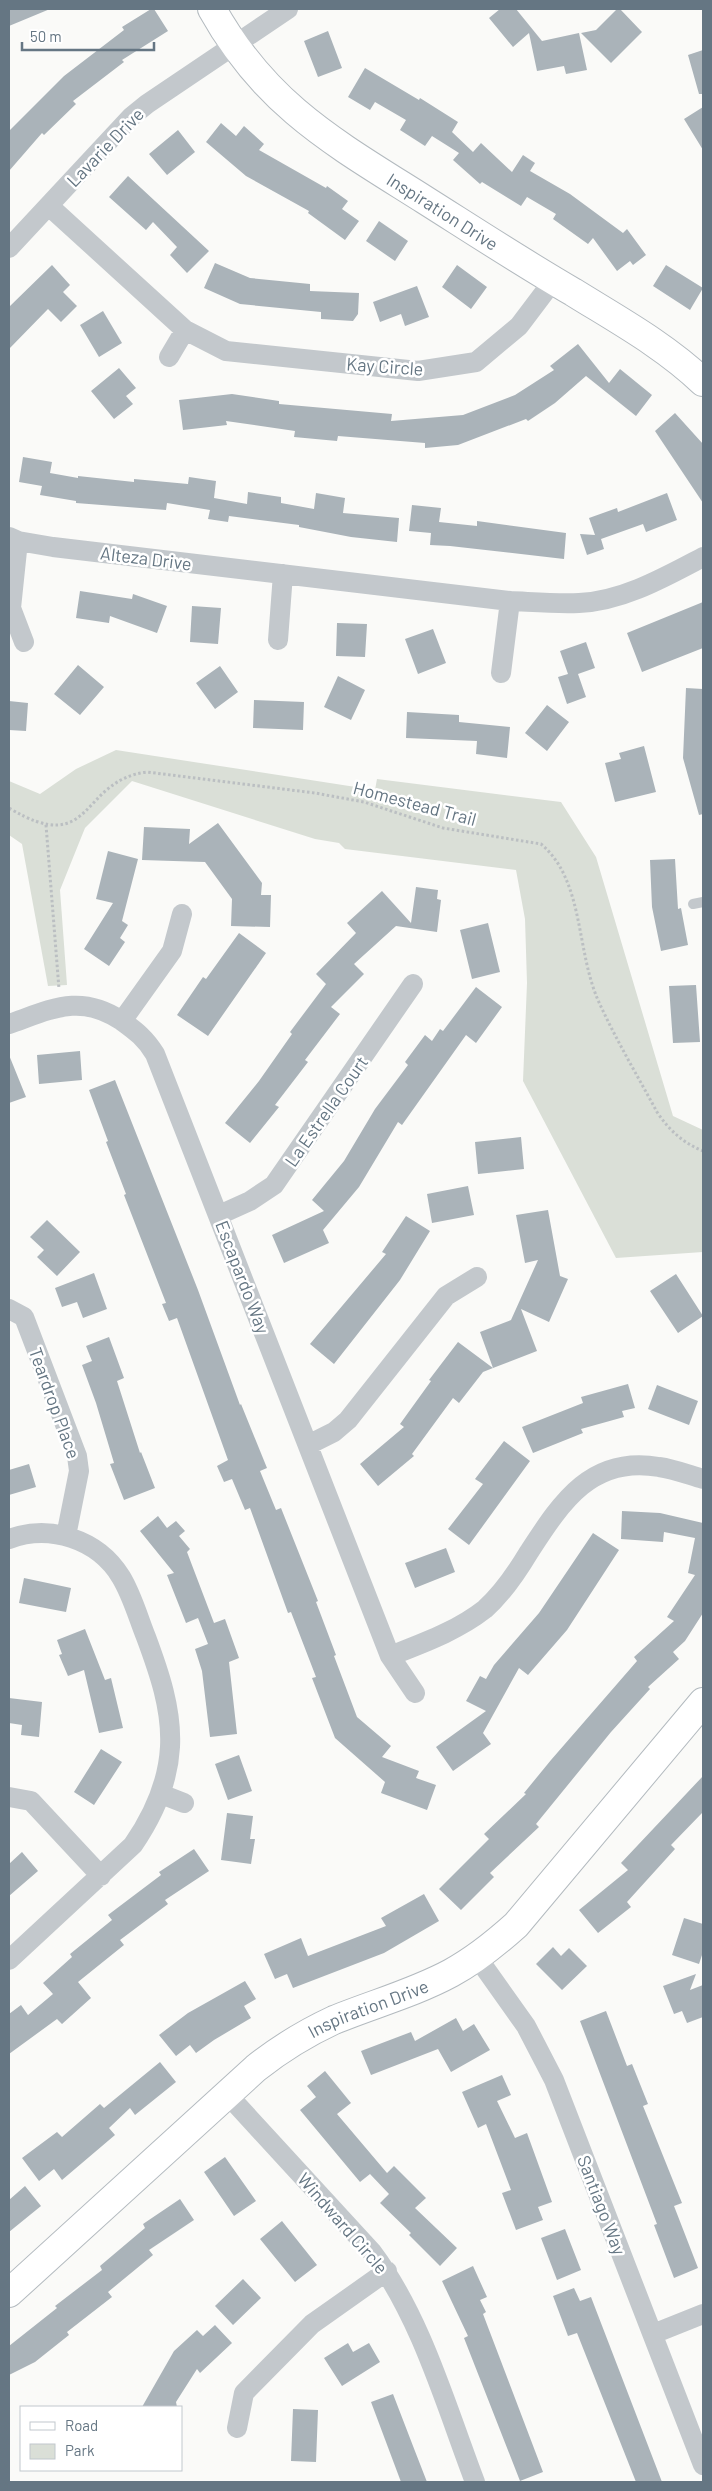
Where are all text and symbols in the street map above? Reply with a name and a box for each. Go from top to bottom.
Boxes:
scale bar [22,20,155,52]
text: 50 m [30,27,62,45]
street label: Lavarie Drive [62,103,148,191]
street label: Inspiration Drive [383,168,503,255]
street label: Kay Circle [346,352,424,380]
street label: Alteza Drive [99,541,193,575]
street label: Homestead Trail [351,776,479,830]
street label: La Estrella Court [280,1051,372,1171]
street label: Escapardo Way [211,1217,275,1337]
street label: Teardrop Place [25,1344,85,1462]
street label: Inspiration Drive [304,1974,432,2042]
street label: Santiago Way [573,2152,631,2258]
street label: Windward Circle [293,2168,393,2278]
legend [20,2406,182,2471]
text: Road [65,2416,98,2434]
text: Park [65,2441,95,2459]

